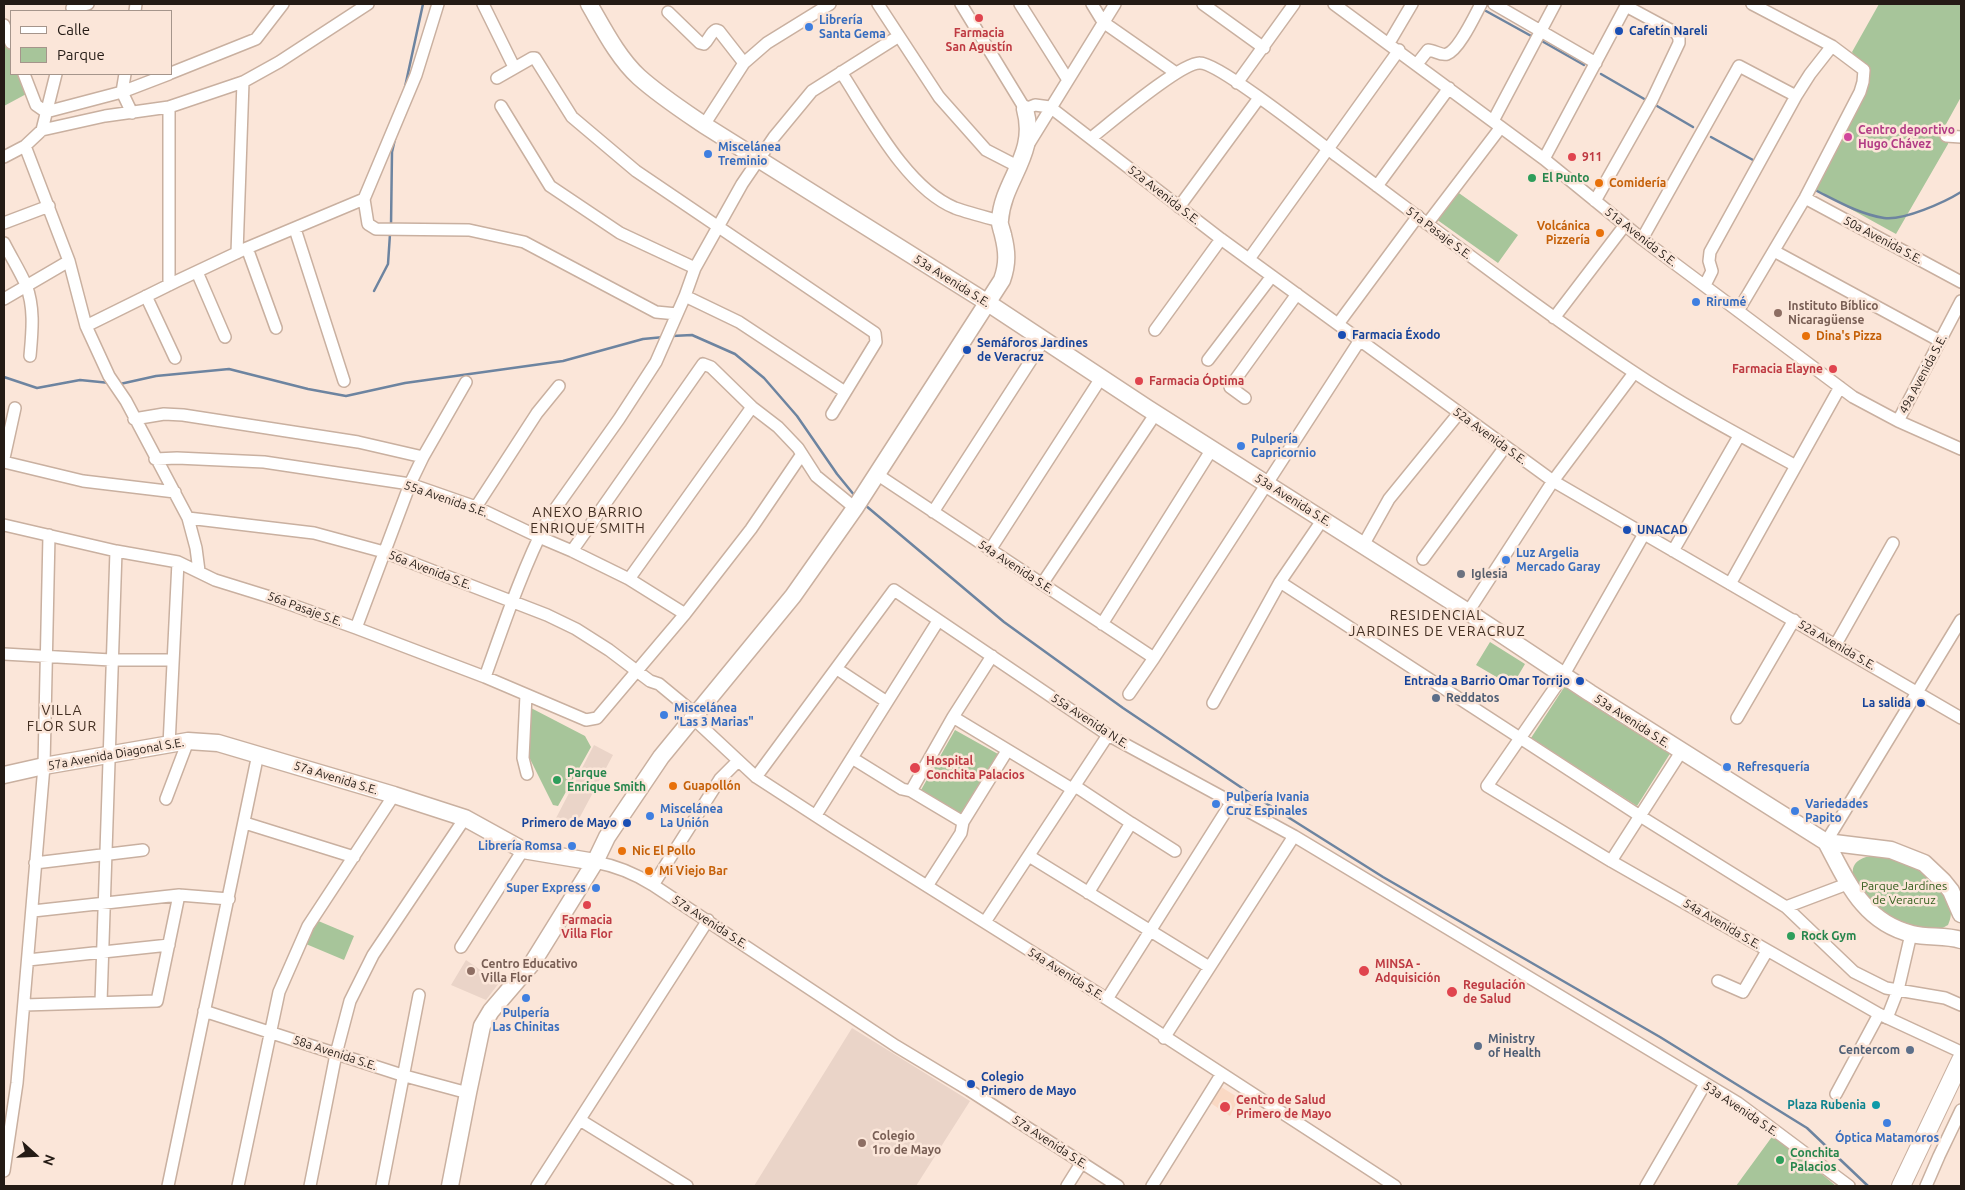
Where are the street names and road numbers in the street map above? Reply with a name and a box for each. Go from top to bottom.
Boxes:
street label: 52a Avenida S.E. [1125,162,1203,228]
street label: 51a Pasaje S.E. [1403,204,1475,262]
street label: 51a Avenida S.E. [1602,204,1680,270]
street label: 50a Avenida S.E. [1841,213,1925,267]
street label: 53a Avenida S.E. [911,252,993,310]
street label: 49a Avenida S.E. [1896,332,1950,416]
street label: 52a Avenida S.E. [1450,404,1530,468]
street label: 53a Avenida S.E. [1252,471,1334,529]
street label: 55a Avenida S.E. [402,478,490,520]
street label: 54a Avenida S.E. [975,537,1057,597]
street label: 56a Avenida S.E. [387,548,473,592]
street label: 56a Pasaje S.E. [266,589,344,629]
street label: 52a Avenida S.E. [1796,617,1878,673]
street label: 55a Avenida N.E. [1049,691,1131,751]
street label: 53a Avenida S.E. [1591,691,1673,751]
street label: 57a Avenida Diagonal S.E. [47,735,185,773]
street label: 57a Avenida S.E. [292,758,380,798]
street label: 57a Avenida S.E. [669,892,751,952]
street label: 54a Avenida S.E. [1681,896,1763,952]
street label: 54a Avenida S.E. [1025,945,1107,1003]
street label: 58a Avenida S.E. [291,1033,379,1073]
street label: 53a Avenida S.E. [1701,1079,1781,1139]
street label: 57a Avenida S.E. [1009,1112,1091,1172]

